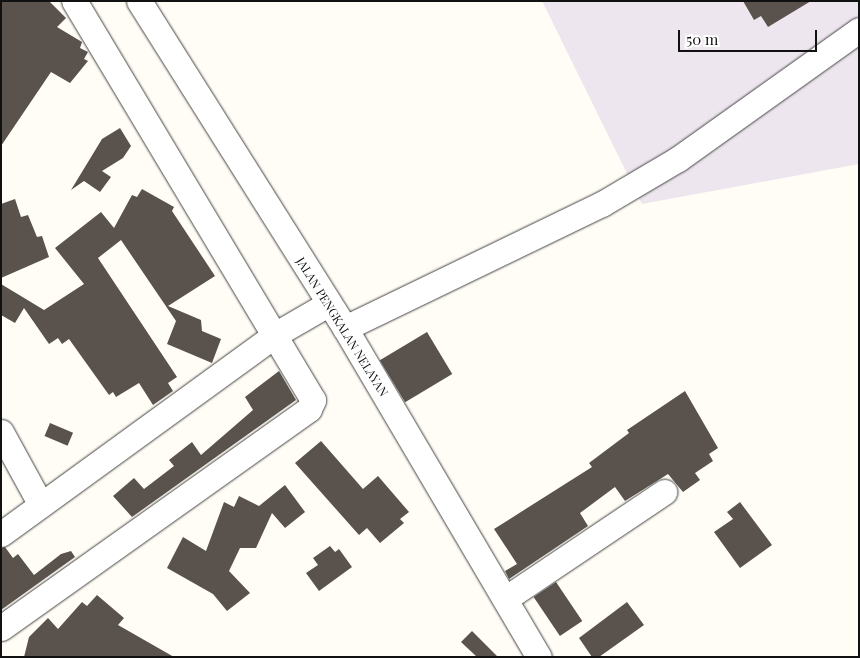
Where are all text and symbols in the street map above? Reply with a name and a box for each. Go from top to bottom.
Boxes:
scale bar [680,20,819,52]
text: 50 m [686,29,718,49]
street label: JALAN PENGKALAN NELAYAN [293,255,391,399]

